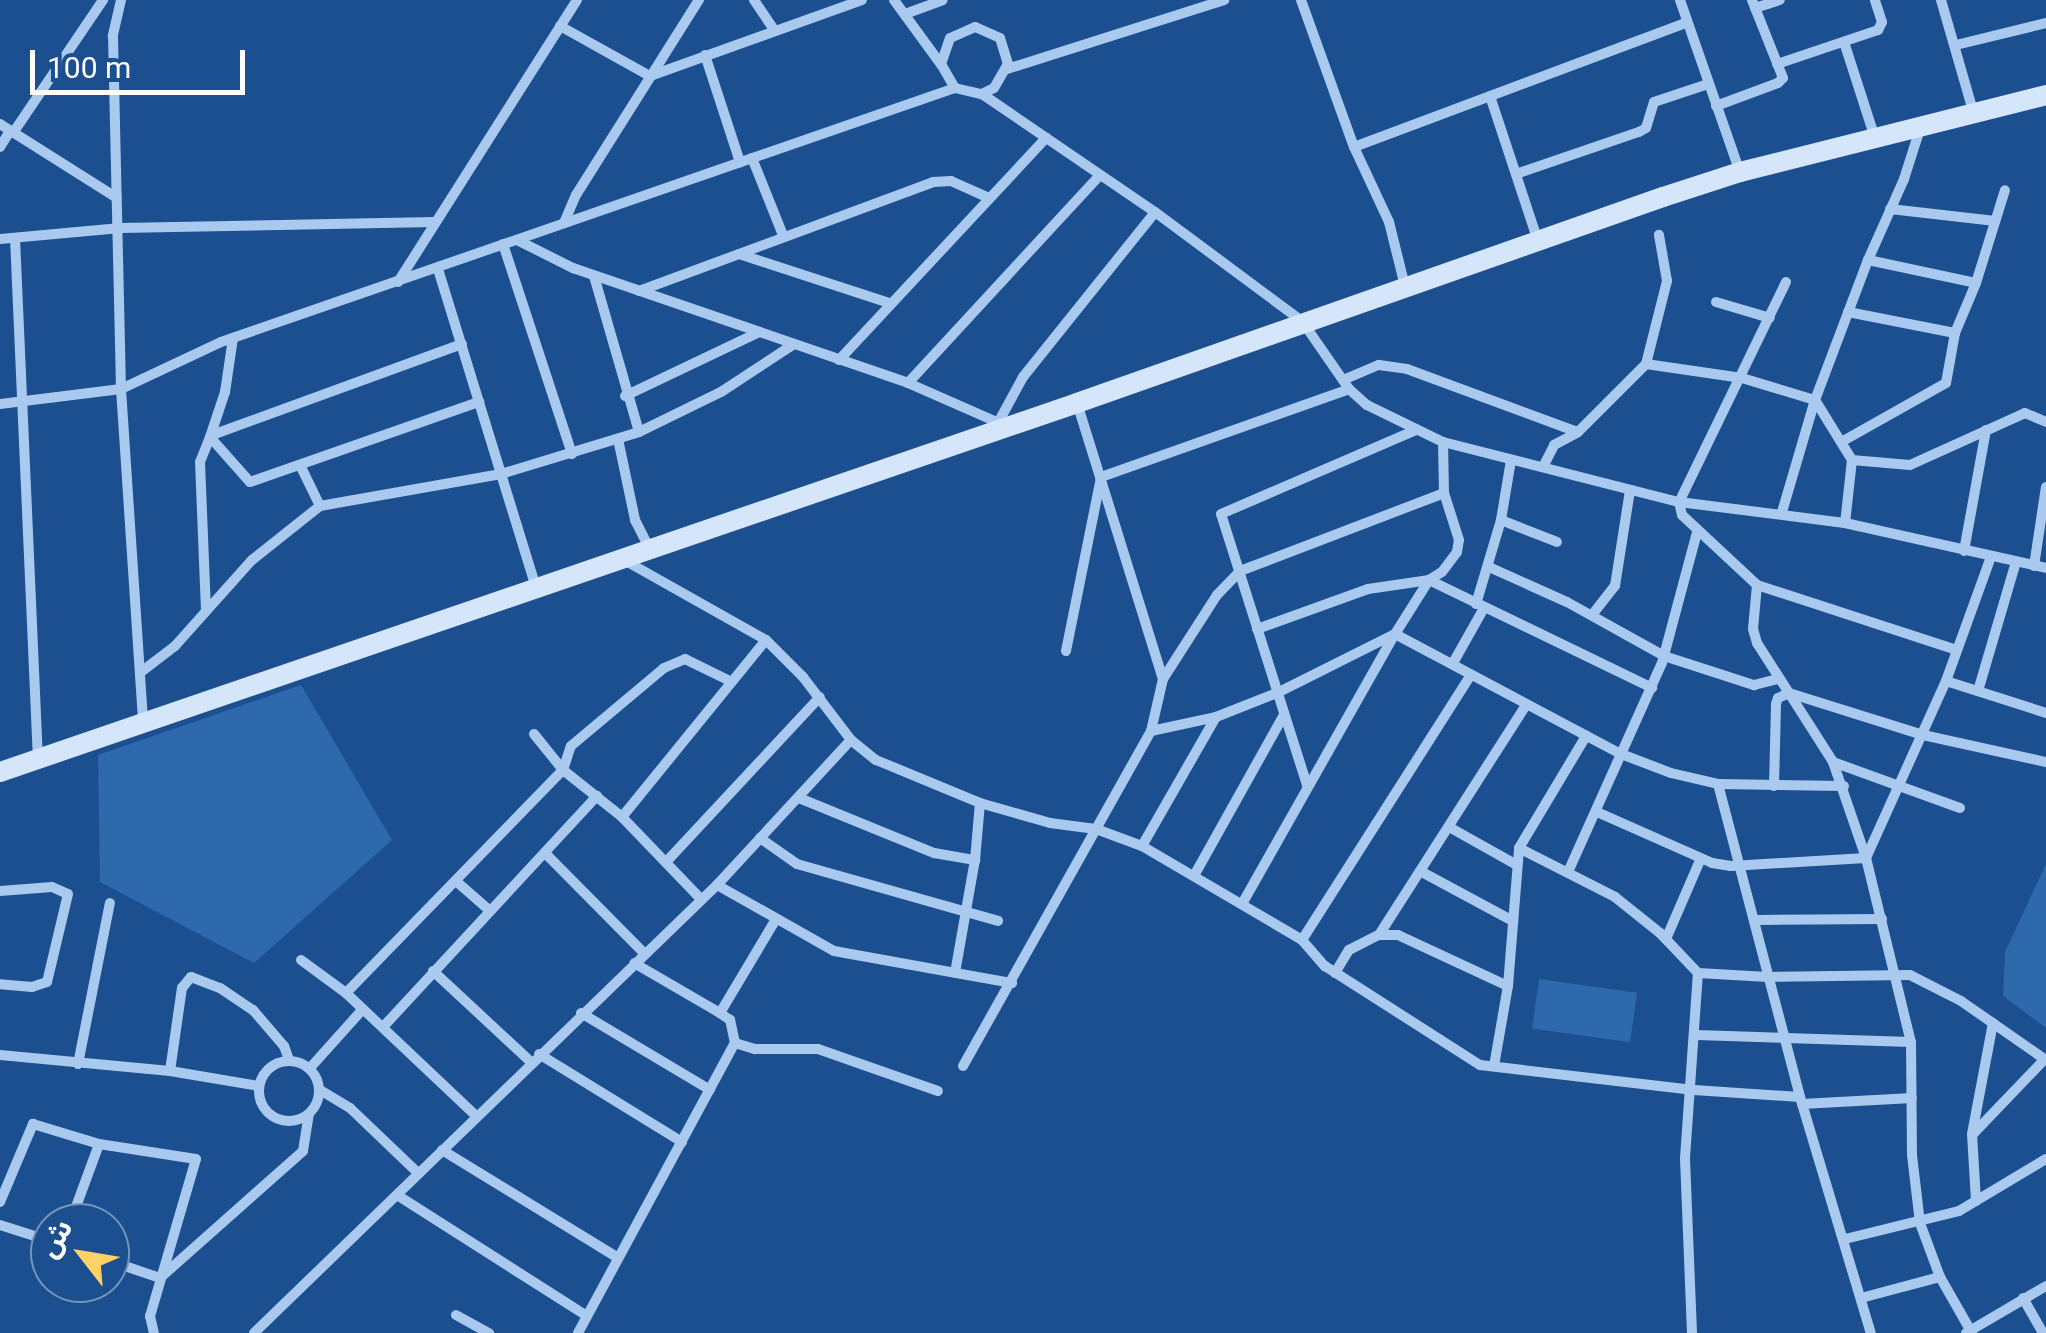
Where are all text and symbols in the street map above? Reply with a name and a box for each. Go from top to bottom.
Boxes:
scale bar [35,30,250,92]
text: 100 m [47,50,131,85]
north arrow [30,1203,130,1303]
text: ش [32,1213,80,1263]

